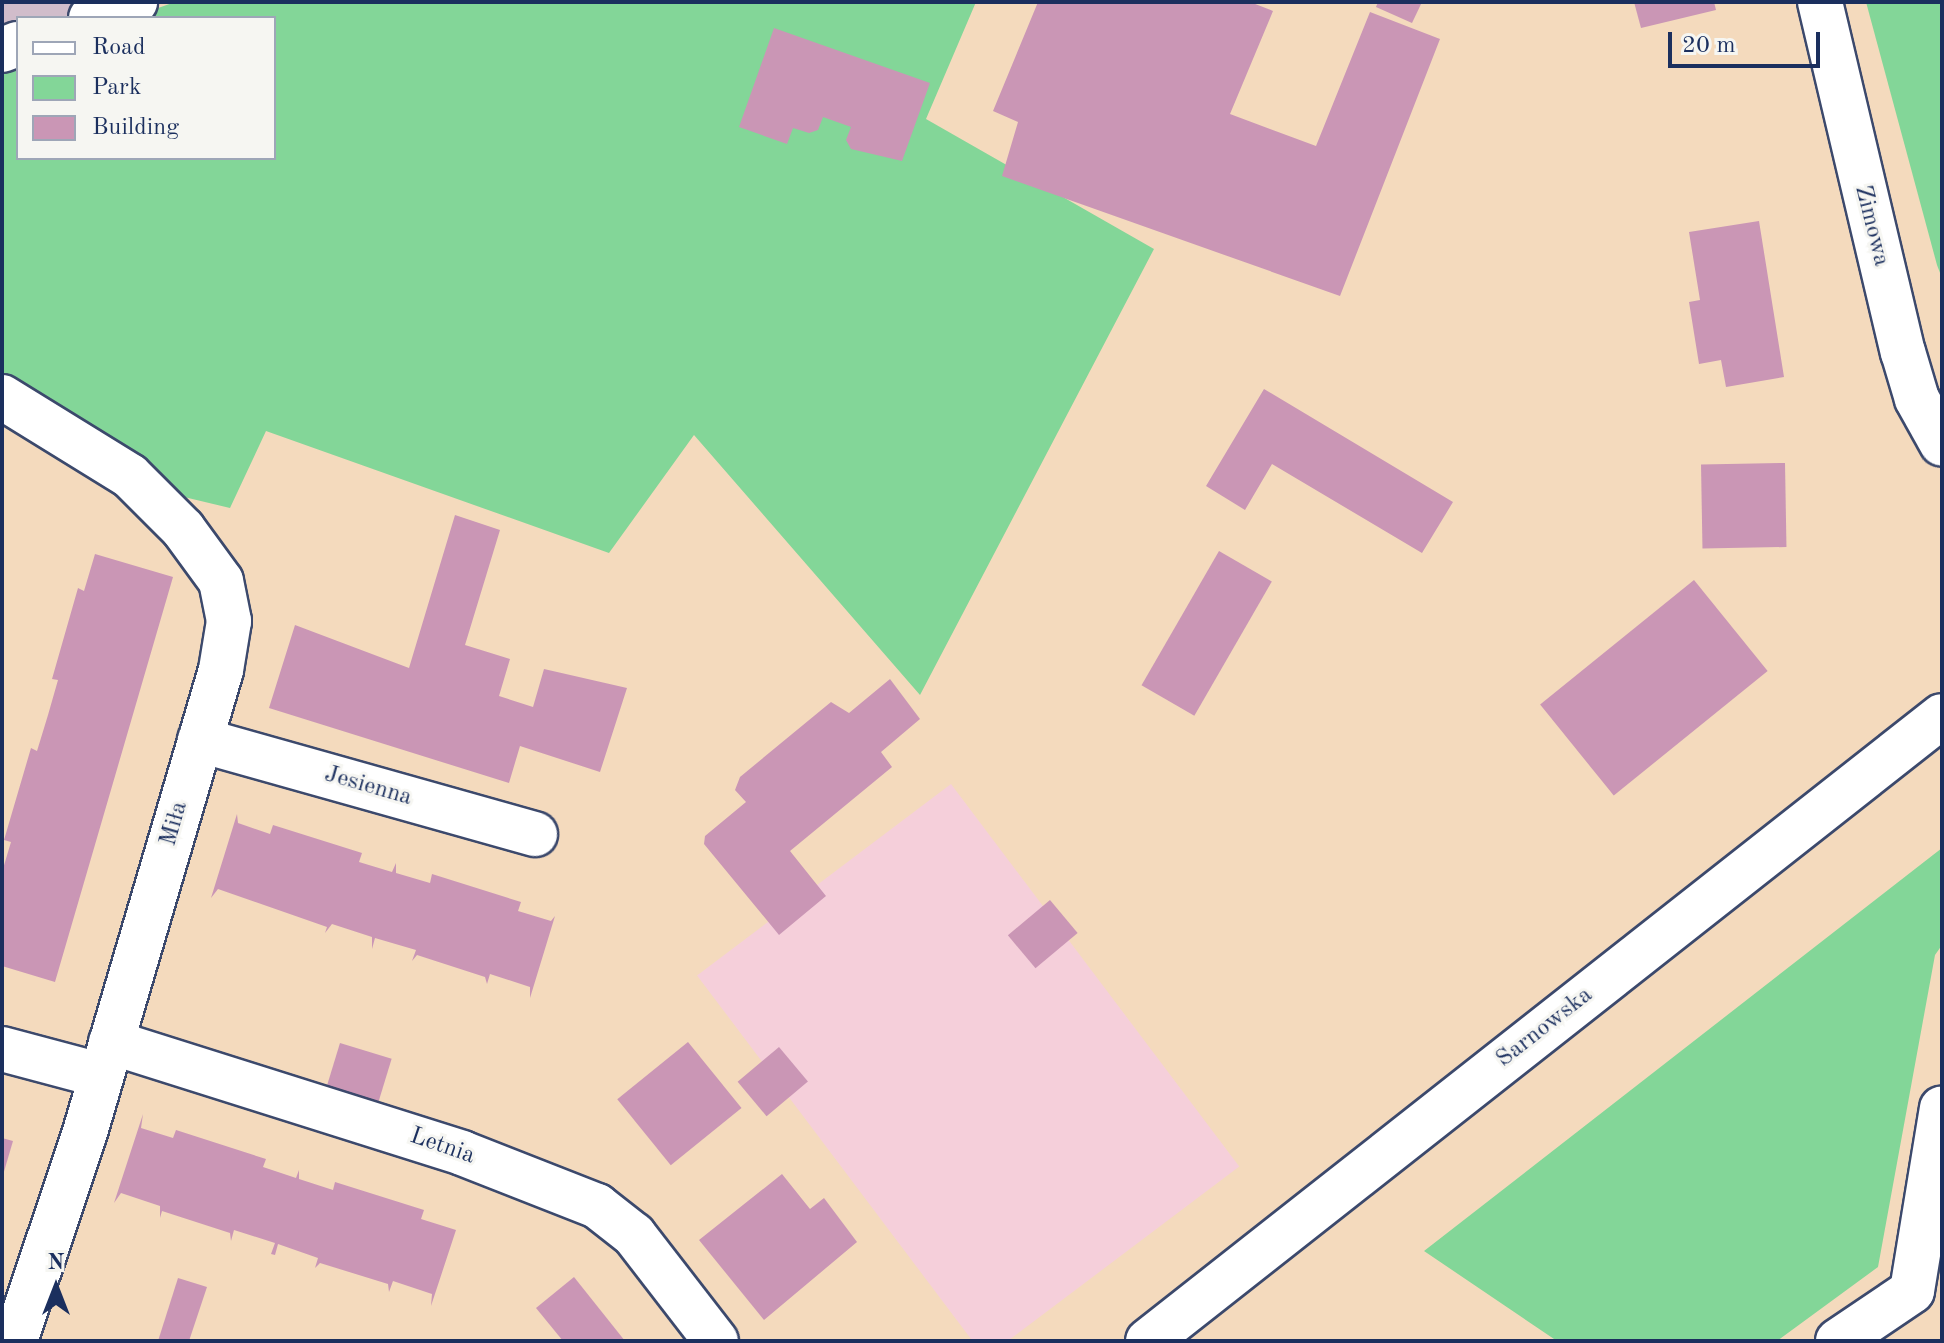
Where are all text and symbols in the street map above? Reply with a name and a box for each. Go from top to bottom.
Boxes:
legend [16,16,276,160]
scale bar [1672,16,1824,66]
text: 20 m [1682,34,1736,58]
text: Road [92,36,145,60]
text: Park [92,76,141,100]
text: Building [92,116,179,140]
street label: Zimowa [1847,183,1895,269]
street label: Jesienna [321,761,415,813]
street label: Miła [155,798,195,850]
street label: Sarnowska [1491,981,1599,1075]
street label: Letnia [406,1123,478,1171]
north arrow [16,1247,96,1327]
text: N [48,1252,64,1274]

